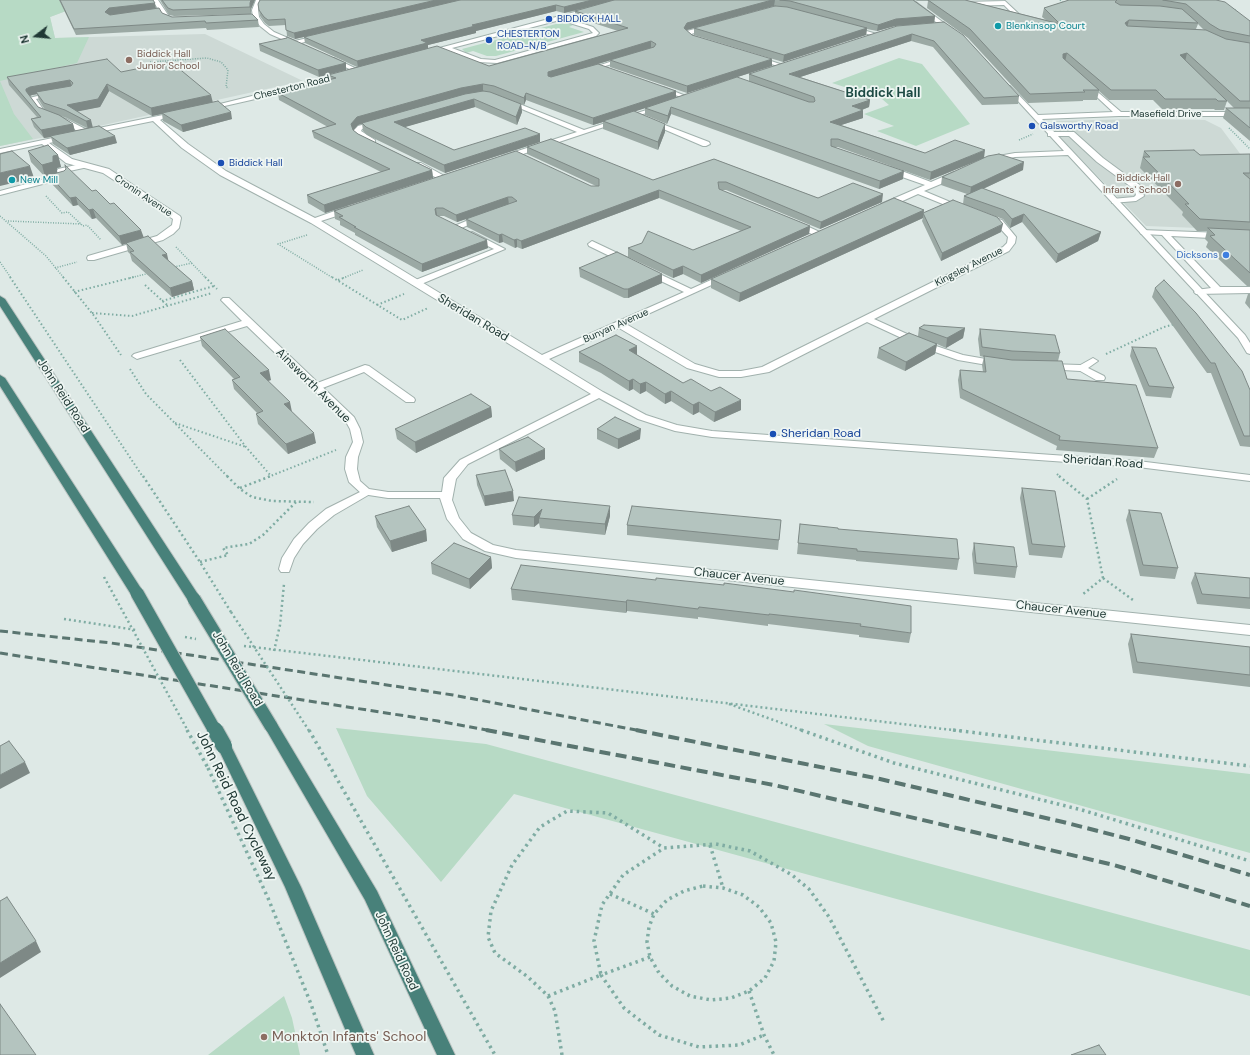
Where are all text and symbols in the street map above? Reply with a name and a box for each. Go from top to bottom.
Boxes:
place label: BIDDICK HALL [557,13,621,25]
marker: BIDDICK HALL [544,14,554,24]
north arrow [16,16,56,56]
place label: Blenkinsop Court [1006,20,1085,32]
marker: Blenkinsop Court [993,21,1003,31]
place label: CHESTERTON ROAD-N/B [497,28,559,52]
text: N [17,34,32,45]
marker: CHESTERTON ROAD-N/B [484,35,494,45]
place label: Biddick Hall Junior School [137,48,200,72]
marker: Biddick Hall Junior School [124,55,134,65]
street label: Chesterton Road [253,73,331,103]
district label: Biddick Hall [846,86,920,102]
street label: Masefield Drive [1131,108,1201,120]
place label: Galsworthy Road [1040,120,1118,132]
marker: Galsworthy Road [1027,121,1037,131]
place label: Biddick Hall [229,157,282,169]
marker: Biddick Hall [216,158,226,168]
street label: Cronin Avenue [112,172,174,220]
place label: Biddick Hall Infants' School [1103,172,1170,196]
place label: New Mill [20,174,58,186]
marker: New Mill [7,175,17,185]
marker: Biddick Hall Infants' School [1173,179,1183,189]
street label: Kingsley Avenue [933,245,1005,289]
place label: Dicksons [1177,249,1218,261]
marker: Dicksons [1221,250,1231,260]
street label: Sheridan Road [435,291,511,345]
street label: Bunyan Avenue [581,306,651,346]
street label: Ainsworth Avenue [273,346,353,426]
street label: John Reid Road [34,356,92,436]
place label: Sheridan Road [781,427,861,441]
marker: Sheridan Road [768,429,778,439]
street label: Sheridan Road [1063,452,1143,472]
street label: Chaucer Avenue [693,565,785,589]
street label: Chaucer Avenue [1015,598,1107,622]
street label: John Reid Road [209,629,265,709]
street label: John Reid Road Cycleway [192,728,280,884]
street label: John Reid Road [371,909,421,993]
place label: Monkton Infants' School [272,1029,426,1045]
marker: Monkton Infants' School [259,1032,269,1042]

